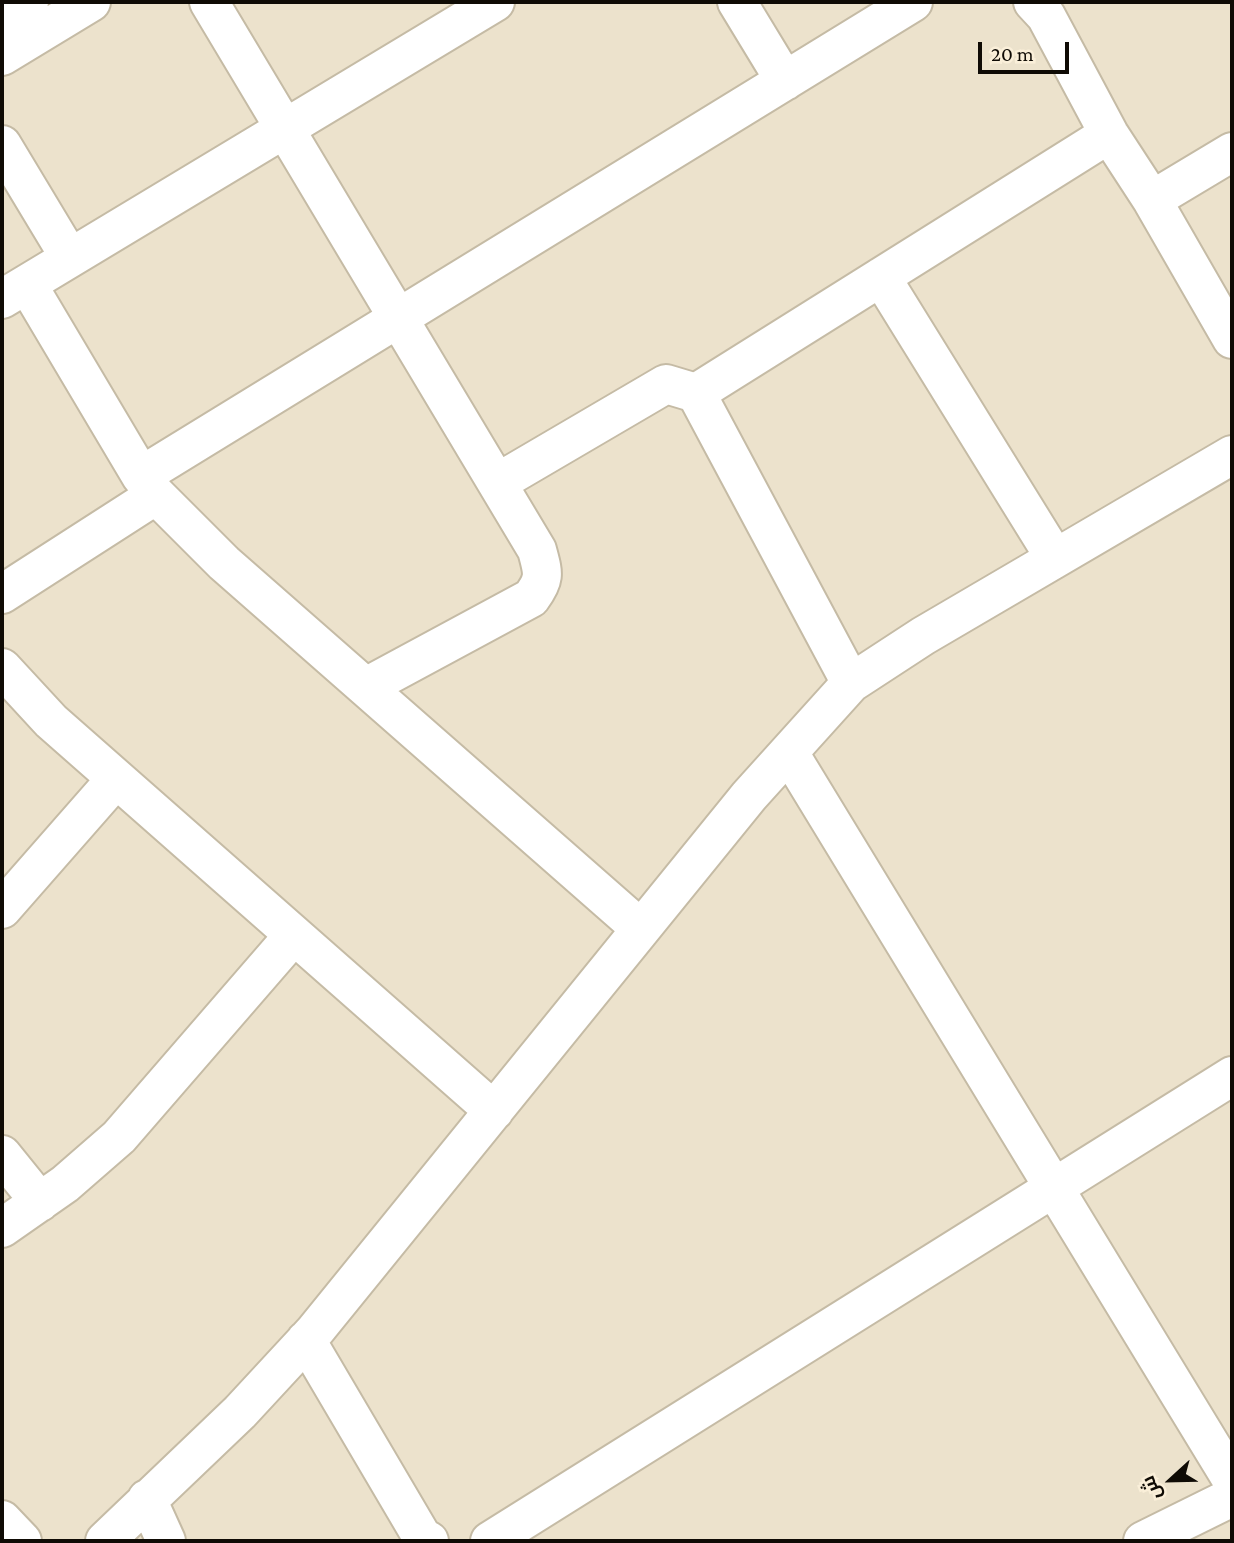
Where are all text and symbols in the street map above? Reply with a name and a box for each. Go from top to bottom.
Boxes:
scale bar [982,28,1073,72]
text: 20 m [991,42,1034,66]
north arrow [1136,1445,1206,1515]
text: ش [1137,1473,1165,1503]

